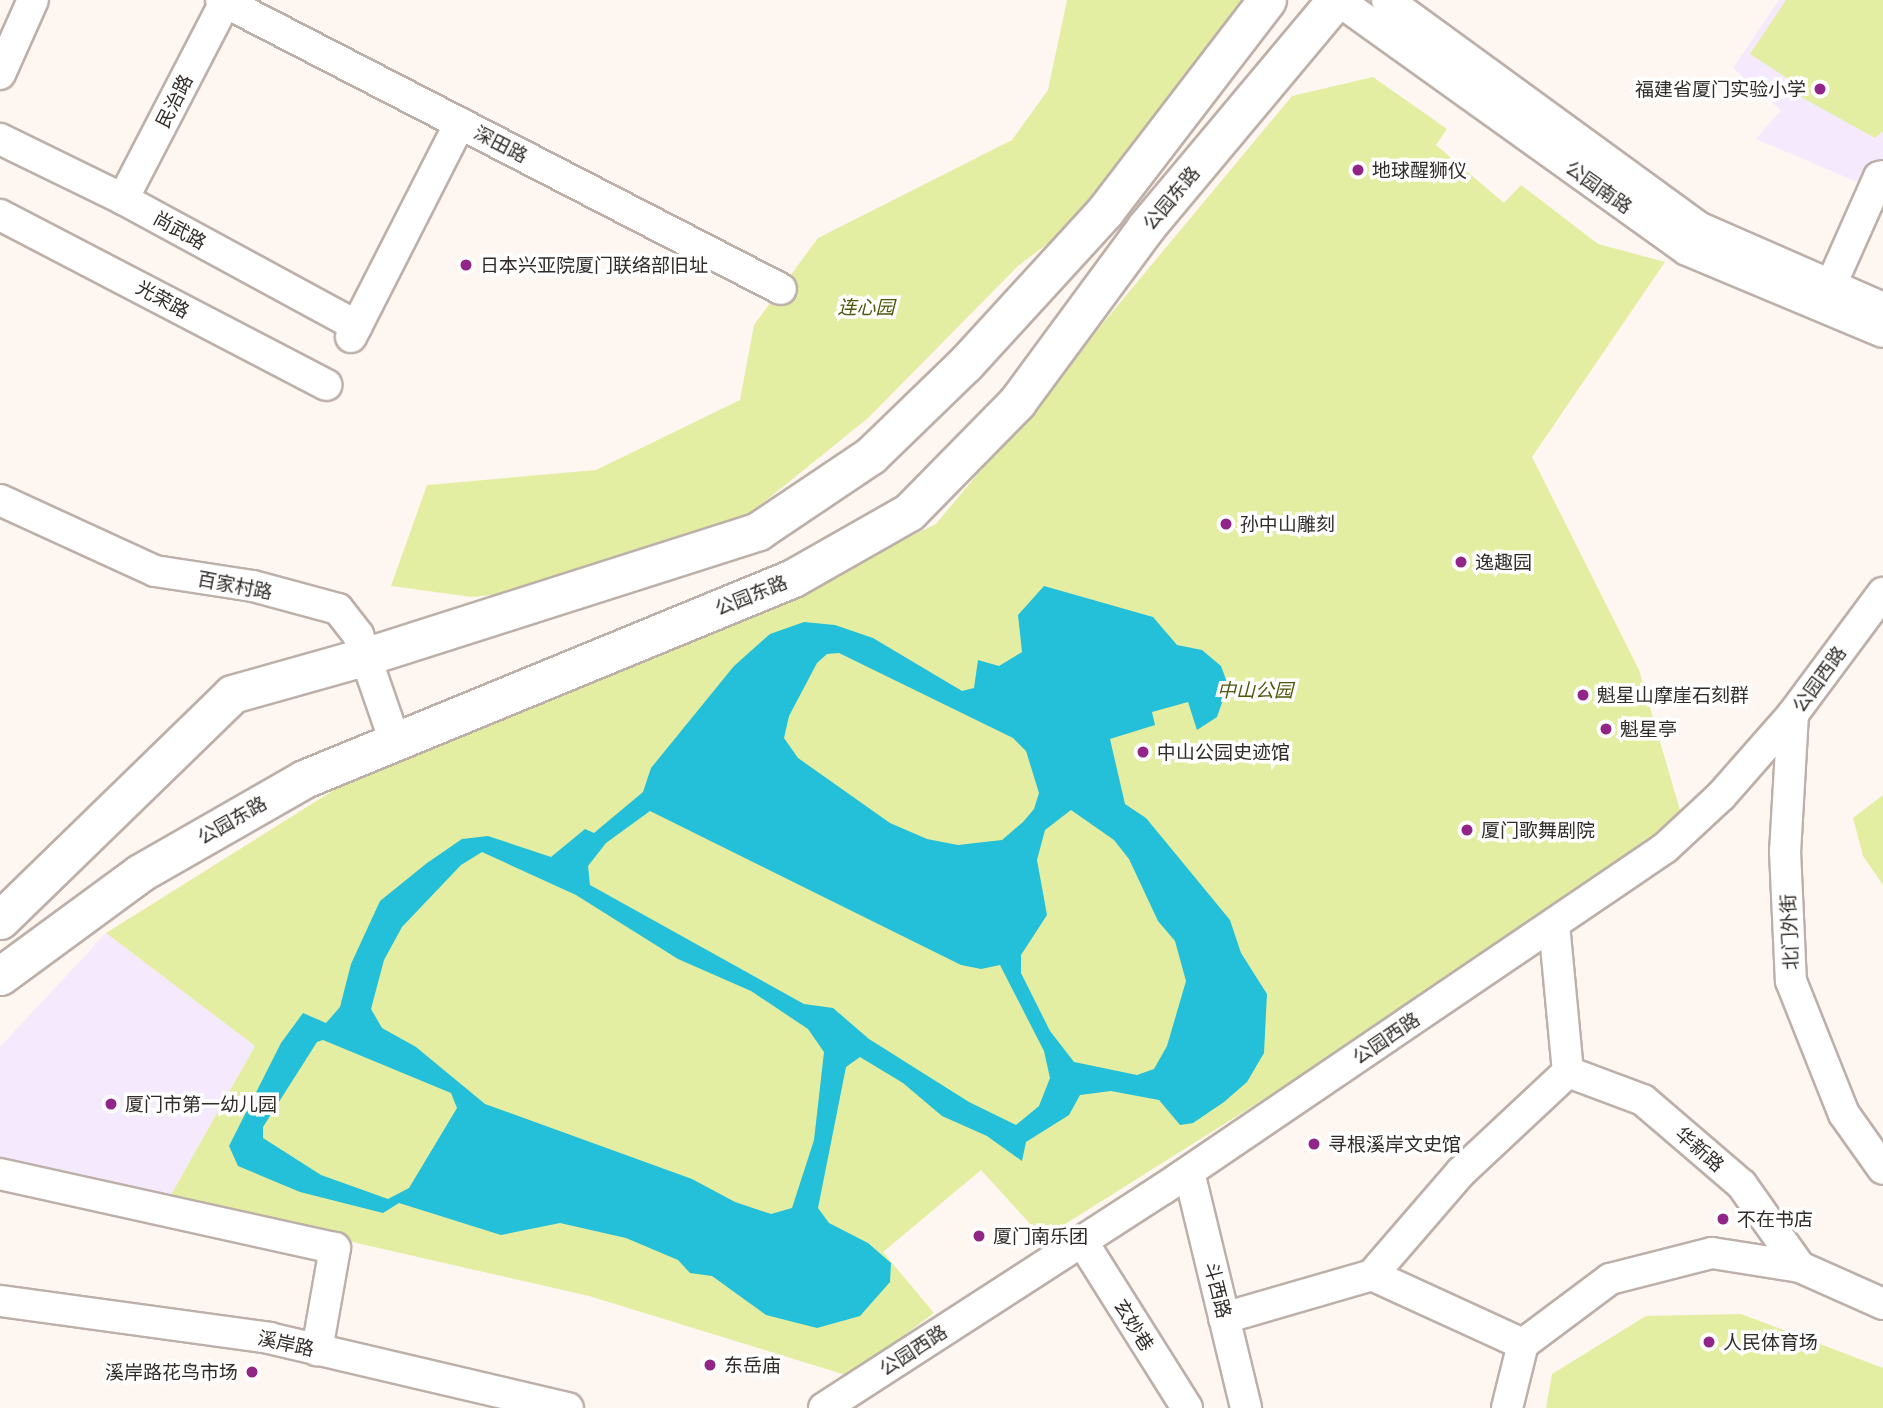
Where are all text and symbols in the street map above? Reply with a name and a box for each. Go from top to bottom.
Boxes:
street label: 民治路 [151,70,197,132]
place label: 福建省厦门实验小学 [1635,78,1806,100]
marker: 福建省厦门实验小学 [1812,81,1828,97]
street label: 深田路 [470,121,532,167]
street label: 公园南路 [1561,156,1637,218]
place label: 地球醒狮仪 [1372,159,1467,181]
street label: 公园东路 [1138,162,1204,234]
marker: 地球醒狮仪 [1350,162,1366,178]
street label: 尚武路 [150,206,210,254]
place label: 日本兴亚院厦门联络部旧址 [480,254,708,276]
marker: 日本兴亚院厦门联络部旧址 [458,257,474,273]
street label: 光荣路 [132,276,194,322]
park label: 连心园 [838,296,894,318]
place label: 孙中山雕刻 [1240,513,1335,535]
marker: 孙中山雕刻 [1218,516,1234,532]
place label: 逸趣园 [1475,551,1532,573]
marker: 逸趣园 [1453,554,1469,570]
street label: 百家村路 [196,567,274,603]
street label: 公园东路 [711,570,791,620]
street label: 公园西路 [1787,642,1851,716]
park label: 中山公园 [1217,679,1293,701]
place label: 魁星山摩崖石刻群 [1597,684,1749,706]
marker: 魁星山摩崖石刻群 [1575,687,1591,703]
place label: 魁星亭 [1620,718,1677,740]
marker: 魁星亭 [1598,721,1614,737]
place label: 中山公园史迹馆 [1157,741,1290,763]
marker: 中山公园史迹馆 [1135,744,1151,760]
street label: 公园东路 [193,791,271,849]
place label: 厦门歌舞剧院 [1481,819,1595,841]
marker: 厦门歌舞剧院 [1459,822,1475,838]
street label: 北门外街 [1776,893,1802,971]
street label: 公园西路 [1348,1007,1424,1069]
place label: 厦门市第一幼儿园 [125,1093,277,1115]
marker: 厦门市第一幼儿园 [103,1096,119,1112]
street label: 华新路 [1671,1122,1729,1176]
place label: 寻根溪岸文史馆 [1328,1133,1461,1155]
marker: 寻根溪岸文史馆 [1306,1136,1322,1152]
place label: 不在书店 [1737,1208,1813,1230]
marker: 不在书店 [1715,1211,1731,1227]
place label: 厦门南乐团 [993,1225,1088,1247]
marker: 厦门南乐团 [971,1228,987,1244]
street label: 斗西路 [1200,1260,1236,1320]
street label: 玄妙巷 [1109,1295,1159,1355]
street label: 公园西路 [875,1320,951,1380]
street label: 溪岸路 [256,1326,316,1360]
place label: 人民体育场 [1723,1331,1818,1353]
marker: 人民体育场 [1701,1334,1717,1350]
place label: 东岳庙 [724,1354,781,1376]
marker: 东岳庙 [702,1357,718,1373]
place label: 溪岸路花鸟市场 [105,1361,238,1383]
marker: 溪岸路花鸟市场 [244,1364,260,1380]

